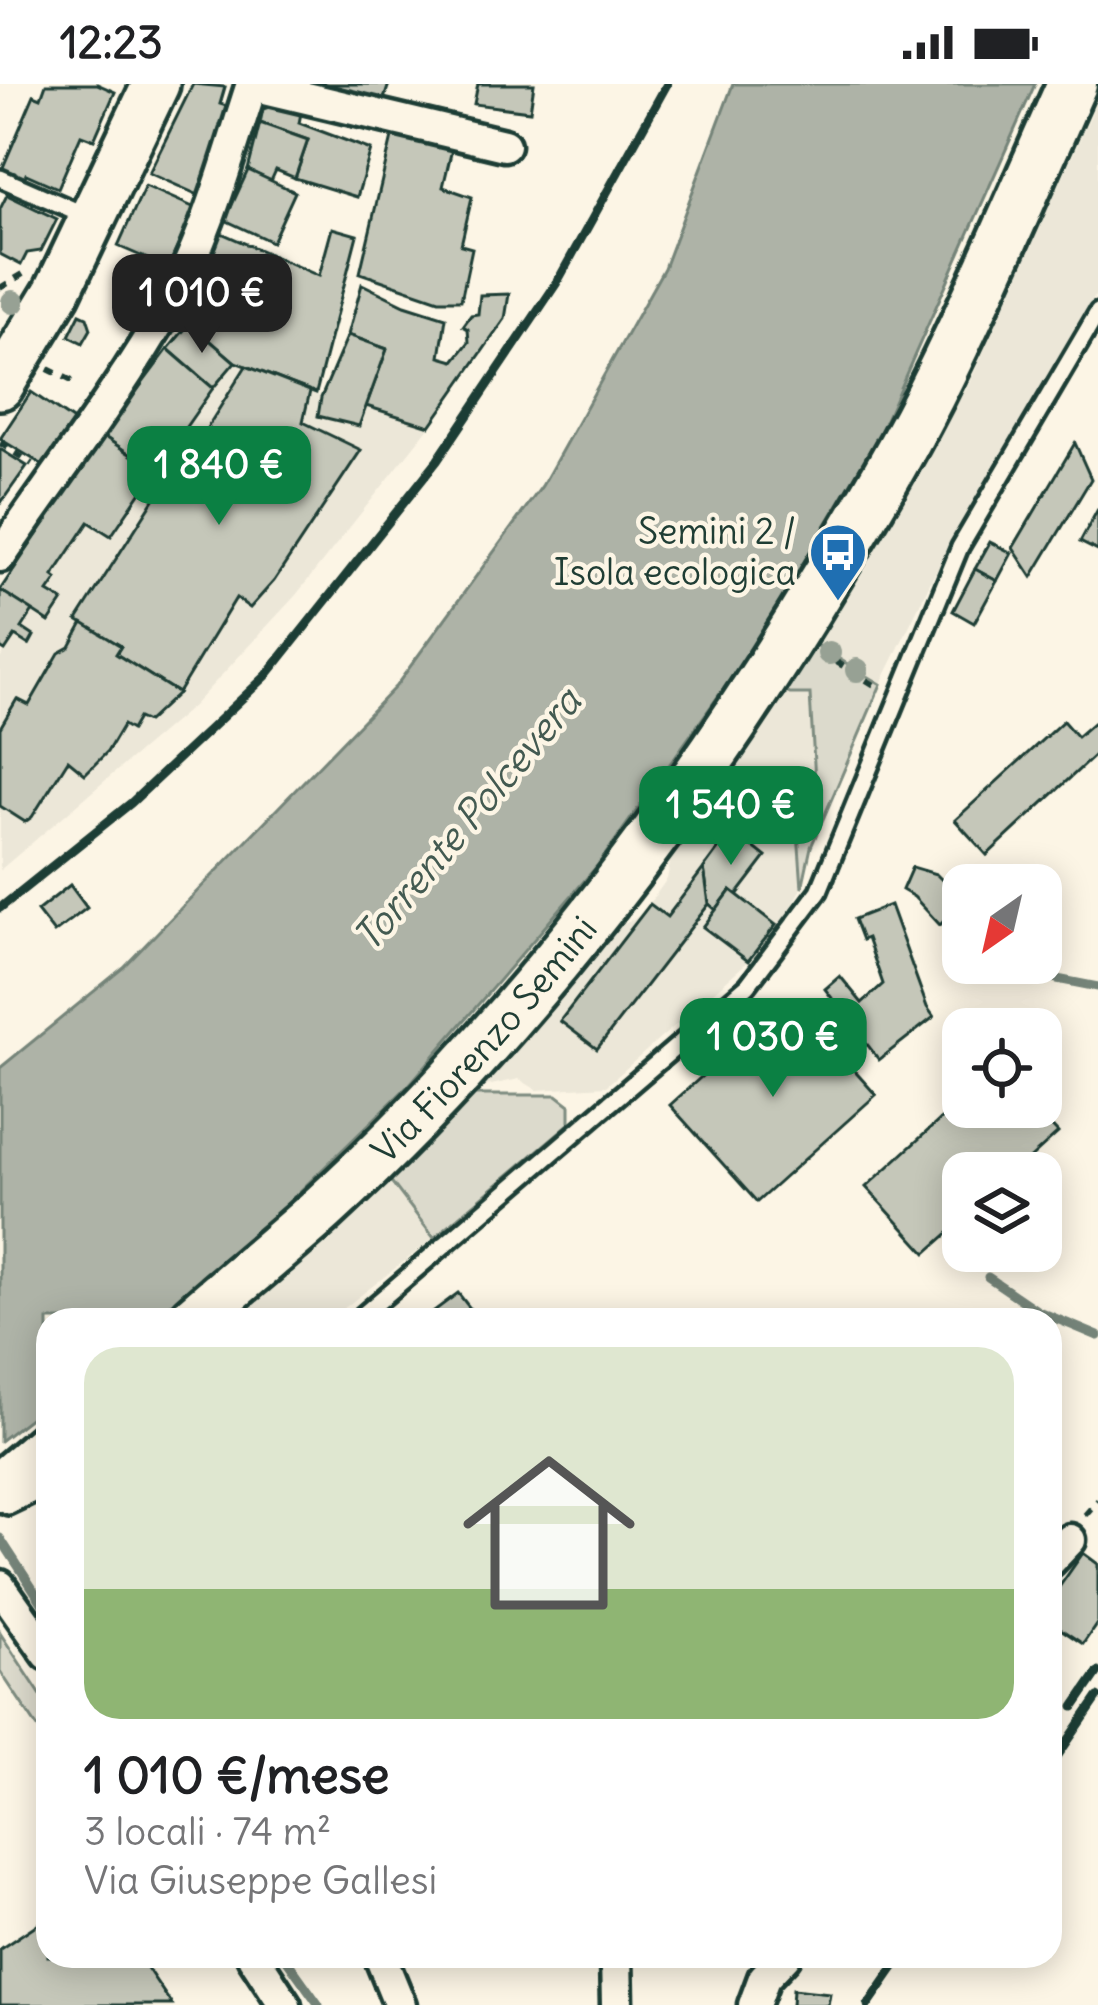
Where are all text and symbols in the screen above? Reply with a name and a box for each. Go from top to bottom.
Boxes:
text: 12:23 [60,14,163,70]
pin: 1 010 € [91,254,313,356]
text: 1 010 € [139,268,265,317]
pin: 1 840 € [108,426,330,528]
text: 1 840 € [154,440,284,489]
place label: Semini 2 / Isola ecologica [554,509,796,595]
bus stop icon: Semini 2 / Isola ecologica [807,521,869,603]
water label: Torrente Polcevera [343,677,593,961]
pin: 1 540 € [620,766,842,868]
text: 1 540 € [666,780,796,829]
north arrow [942,864,1062,984]
map controls [942,864,1062,1272]
street label: Via Fiorenzo Semini [362,907,607,1173]
pin: 1 030 € [662,998,884,1100]
button: locate [942,1008,1062,1128]
text: 1 030 € [707,1012,839,1061]
button: layers [942,1152,1062,1272]
icon: home [441,1425,657,1641]
text: 1 010 €/mese [84,1743,389,1807]
text: 3 locali · 74 m² [84,1807,331,1856]
text: Via Giuseppe Gallesi [84,1856,437,1905]

